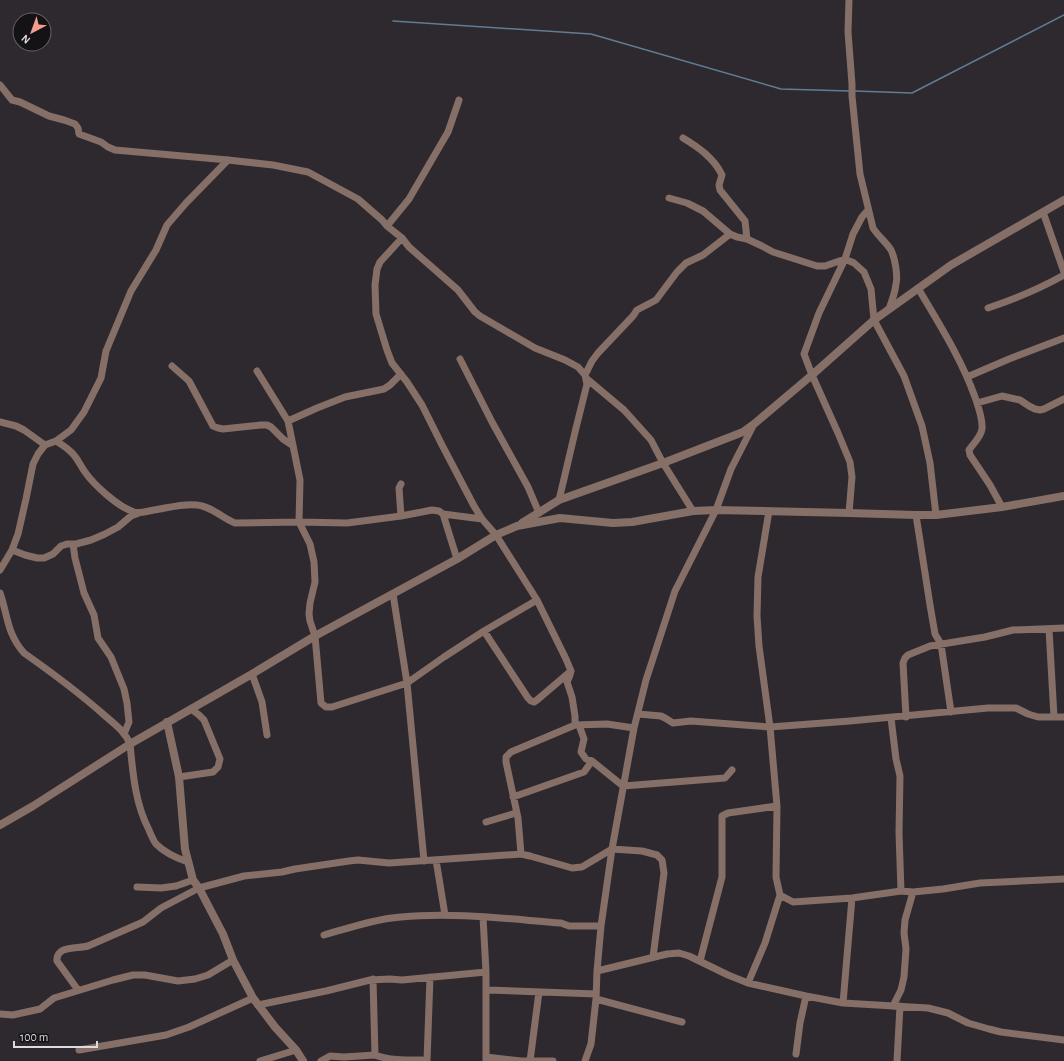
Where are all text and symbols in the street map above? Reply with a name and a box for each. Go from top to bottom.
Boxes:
north arrow [12,12,52,52]
text: N [19,33,32,46]
scale bar [14,1023,97,1049]
text: 100 m [20,1031,48,1043]

